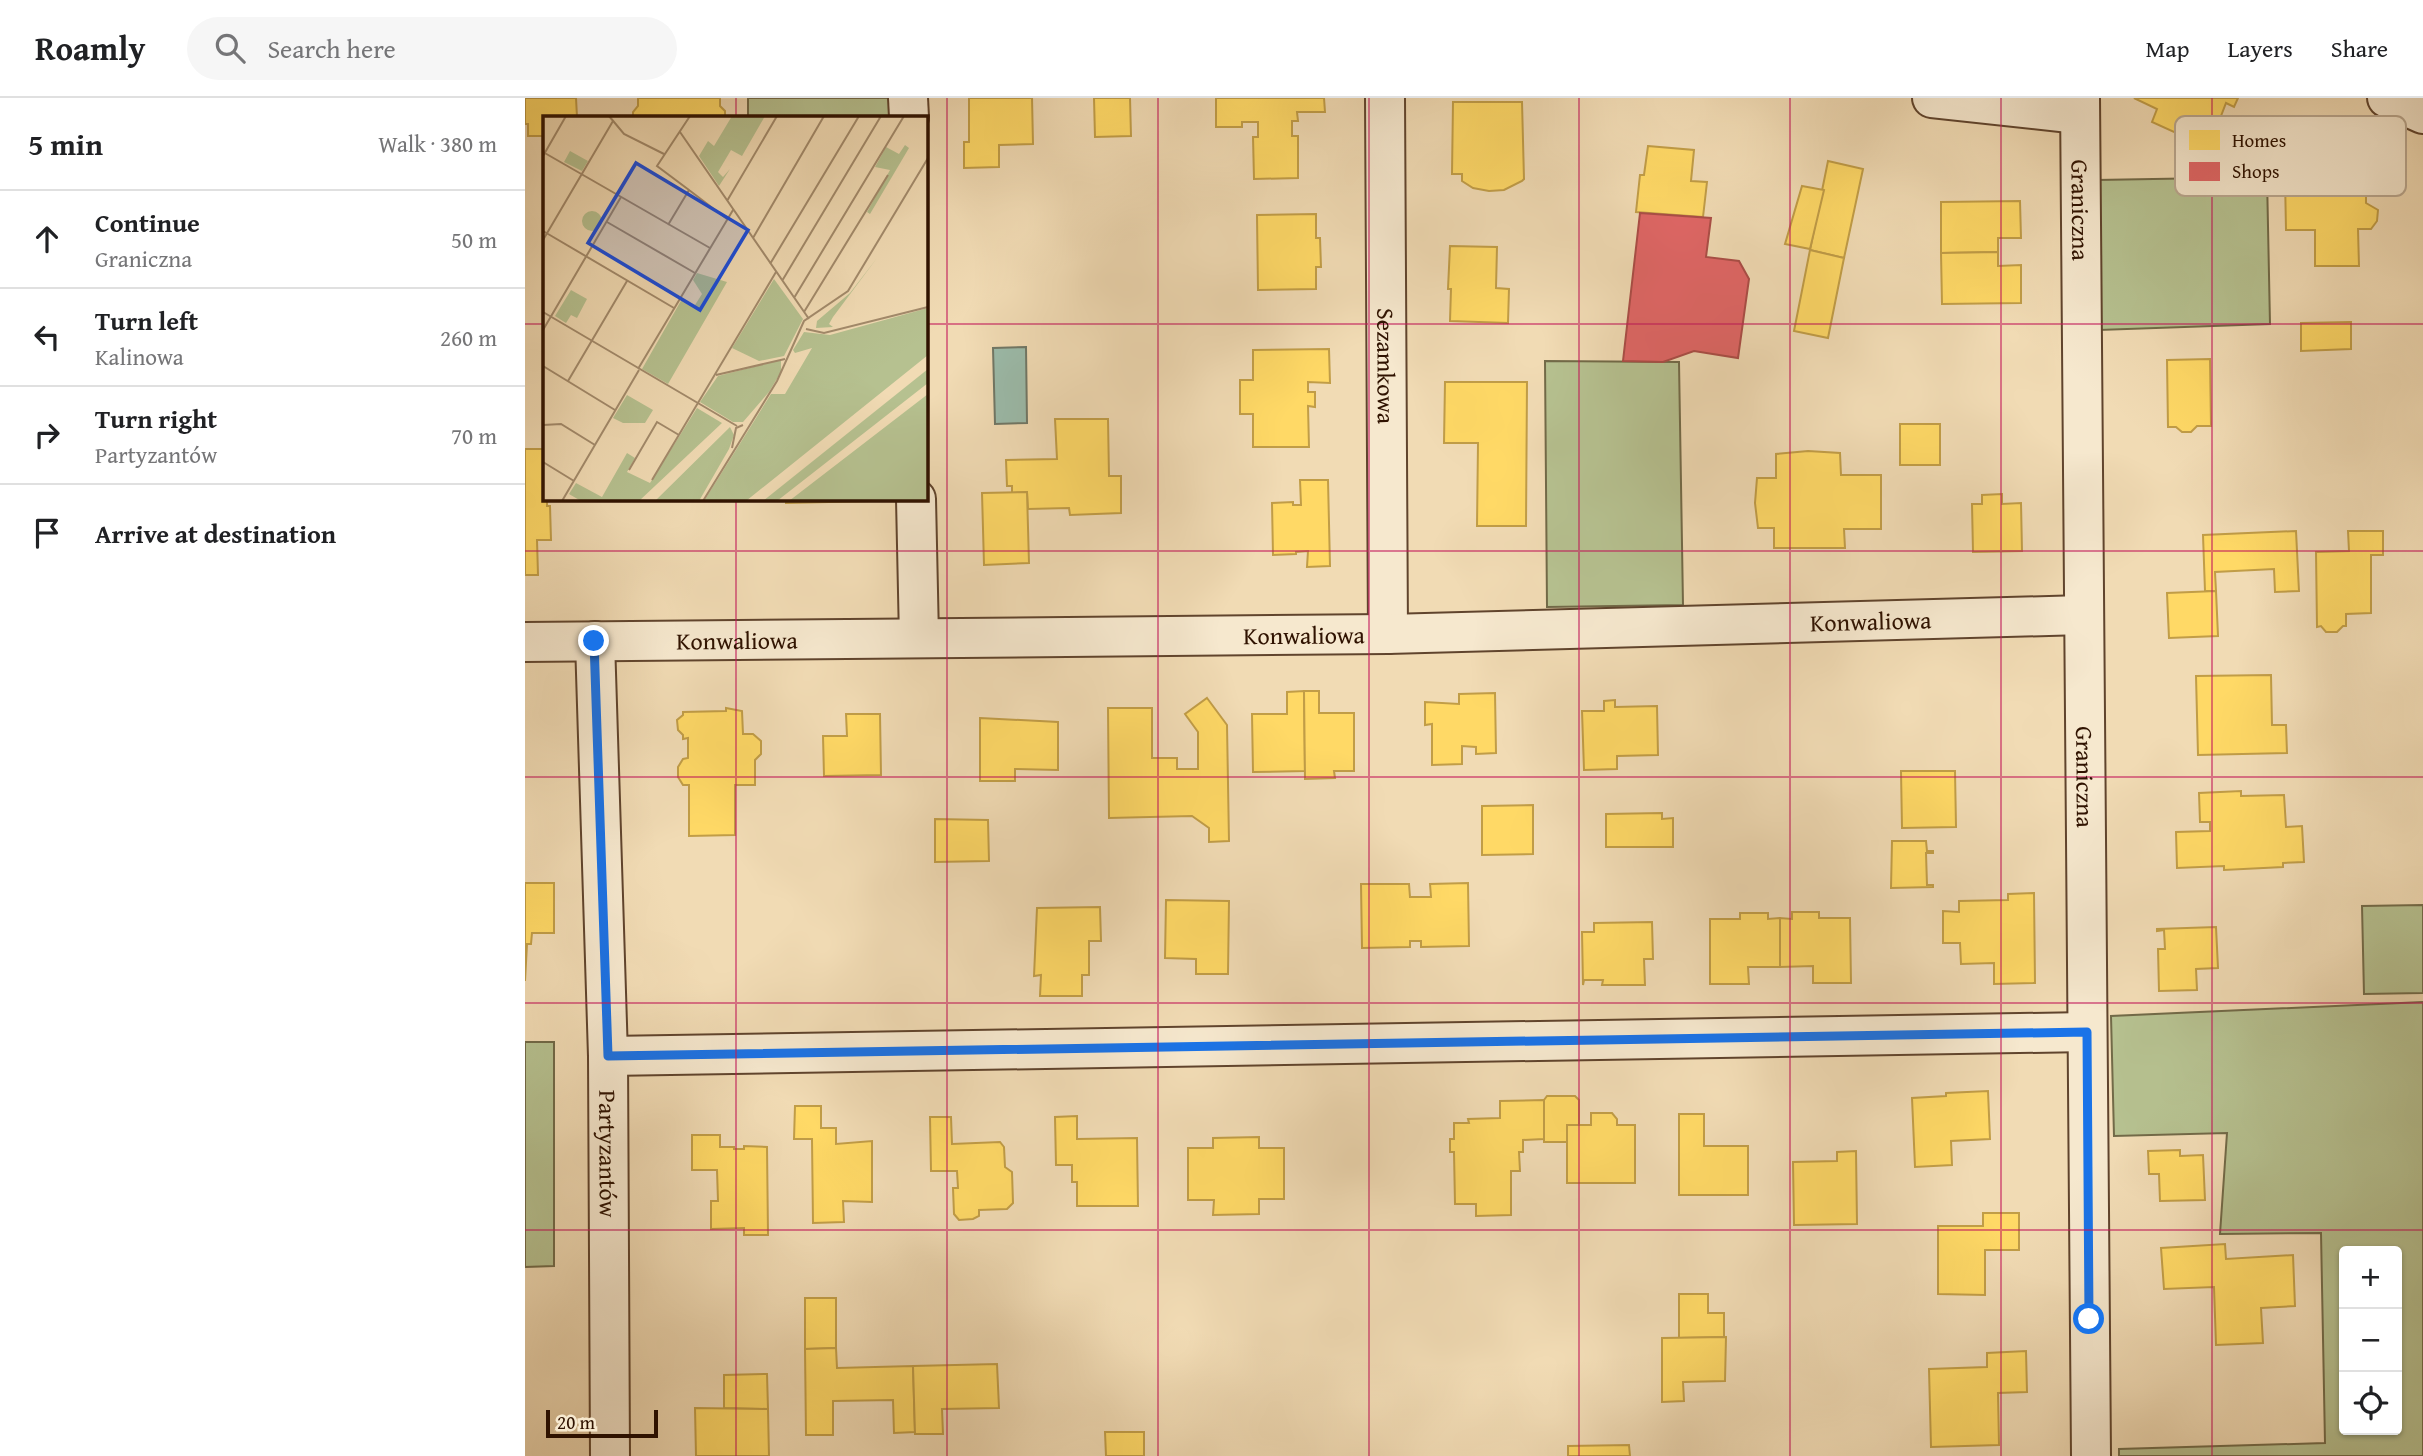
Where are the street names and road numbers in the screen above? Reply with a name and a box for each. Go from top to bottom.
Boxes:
street label: Graniczna [2063,159,2099,261]
street label: Sezamkowa [1369,308,1404,425]
street label: Konwaliowa [1810,602,1933,640]
street label: Konwaliowa [1243,617,1365,653]
street label: Konwaliowa [676,622,799,658]
street label: Graniczna [2068,726,2103,828]
street label: Partyzantów [591,1090,626,1218]

